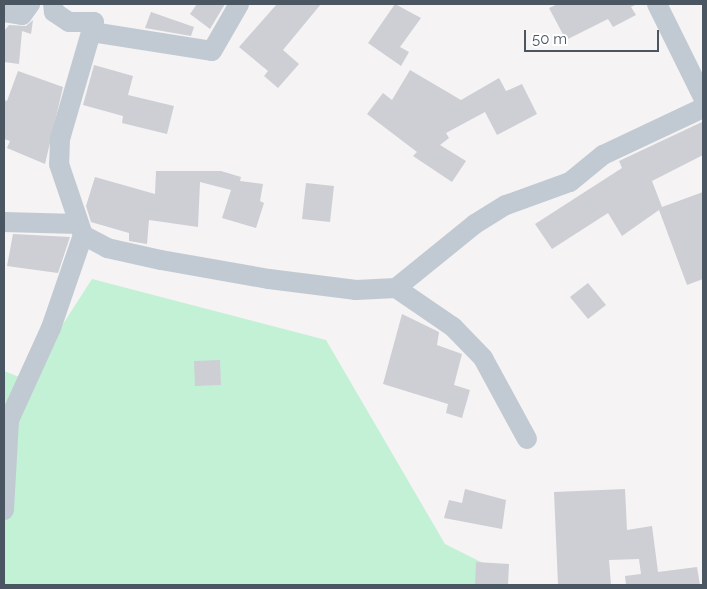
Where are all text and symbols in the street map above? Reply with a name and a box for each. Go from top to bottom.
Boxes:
scale bar [527,20,662,52]
text: 50 m [532,30,567,48]

